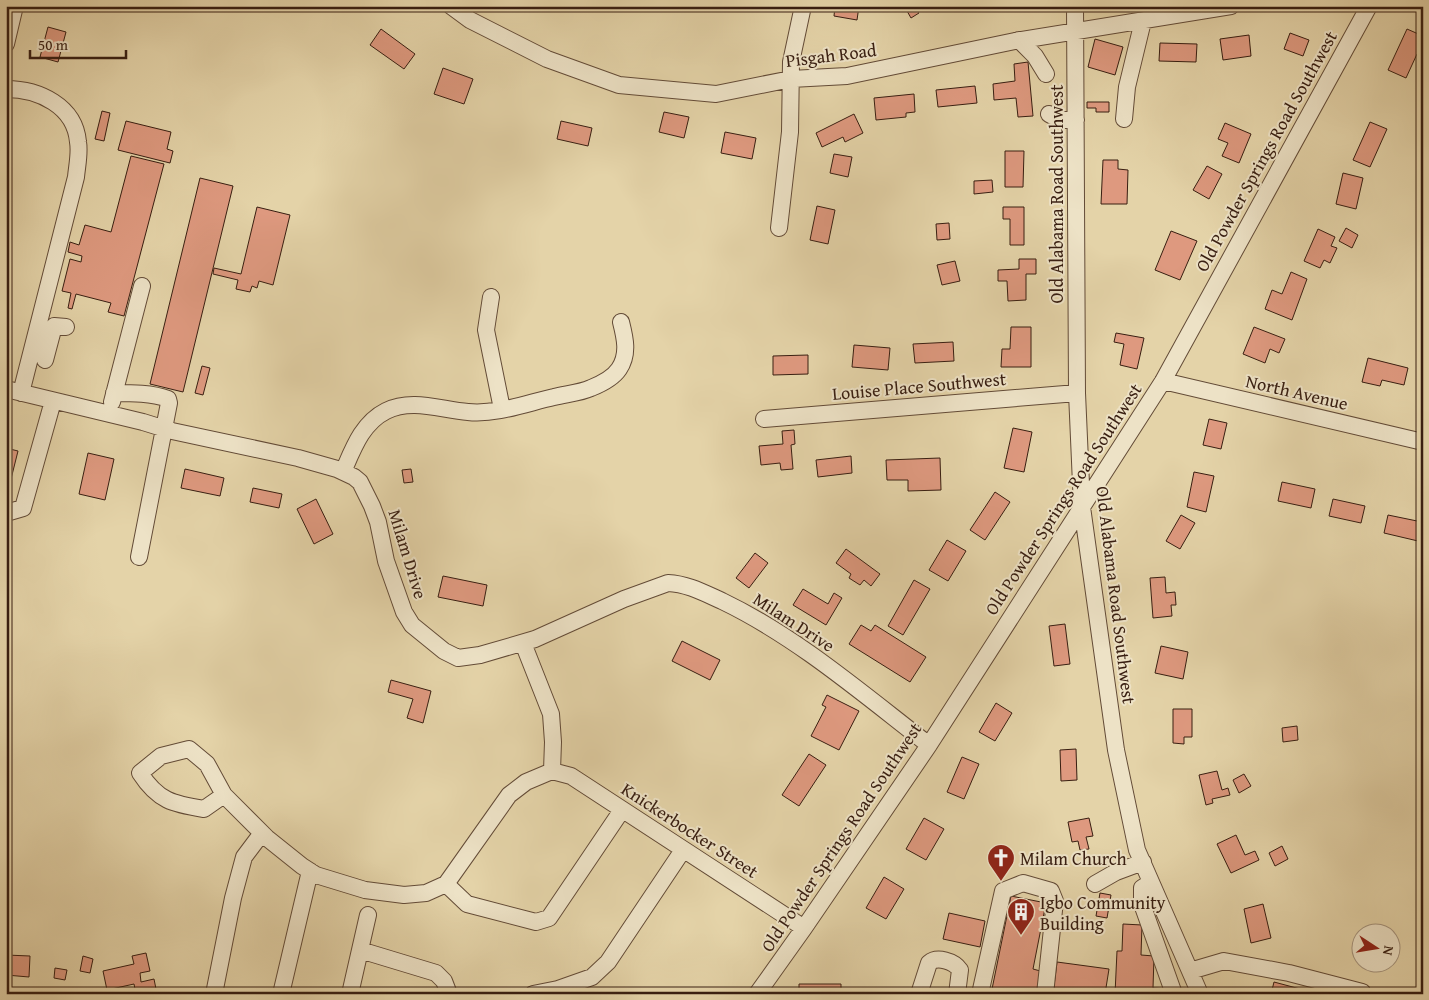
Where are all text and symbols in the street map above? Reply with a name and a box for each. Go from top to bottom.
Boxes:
street label: Old Powder Springs Road Southwest [1188,25,1344,276]
scale bar [30,28,126,60]
text: 50 m [38,34,69,55]
street label: Pisgah Road [784,36,878,74]
street label: Old Alabama Road Southwest [1043,84,1070,304]
street label: Louise Place Southwest [831,365,1008,407]
street label: North Avenue [1243,367,1351,417]
street label: Old Powder Springs Road Southwest [978,377,1149,620]
street label: Old Alabama Road Southwest [1089,485,1143,706]
street label: Milam Drive [382,506,434,602]
street label: Milam Drive [748,586,840,658]
street label: Old Powder Springs Road Southwest [754,716,929,957]
street label: Knickerbocker Street [616,776,764,885]
church icon: Milam Church [986,843,1016,882]
place label: Milam Church [1020,845,1127,872]
place label: Igbo Community Building [1040,889,1166,937]
building icon: Igbo Community Building [1006,897,1036,936]
north arrow [1352,922,1402,972]
text: N [1378,944,1399,958]

